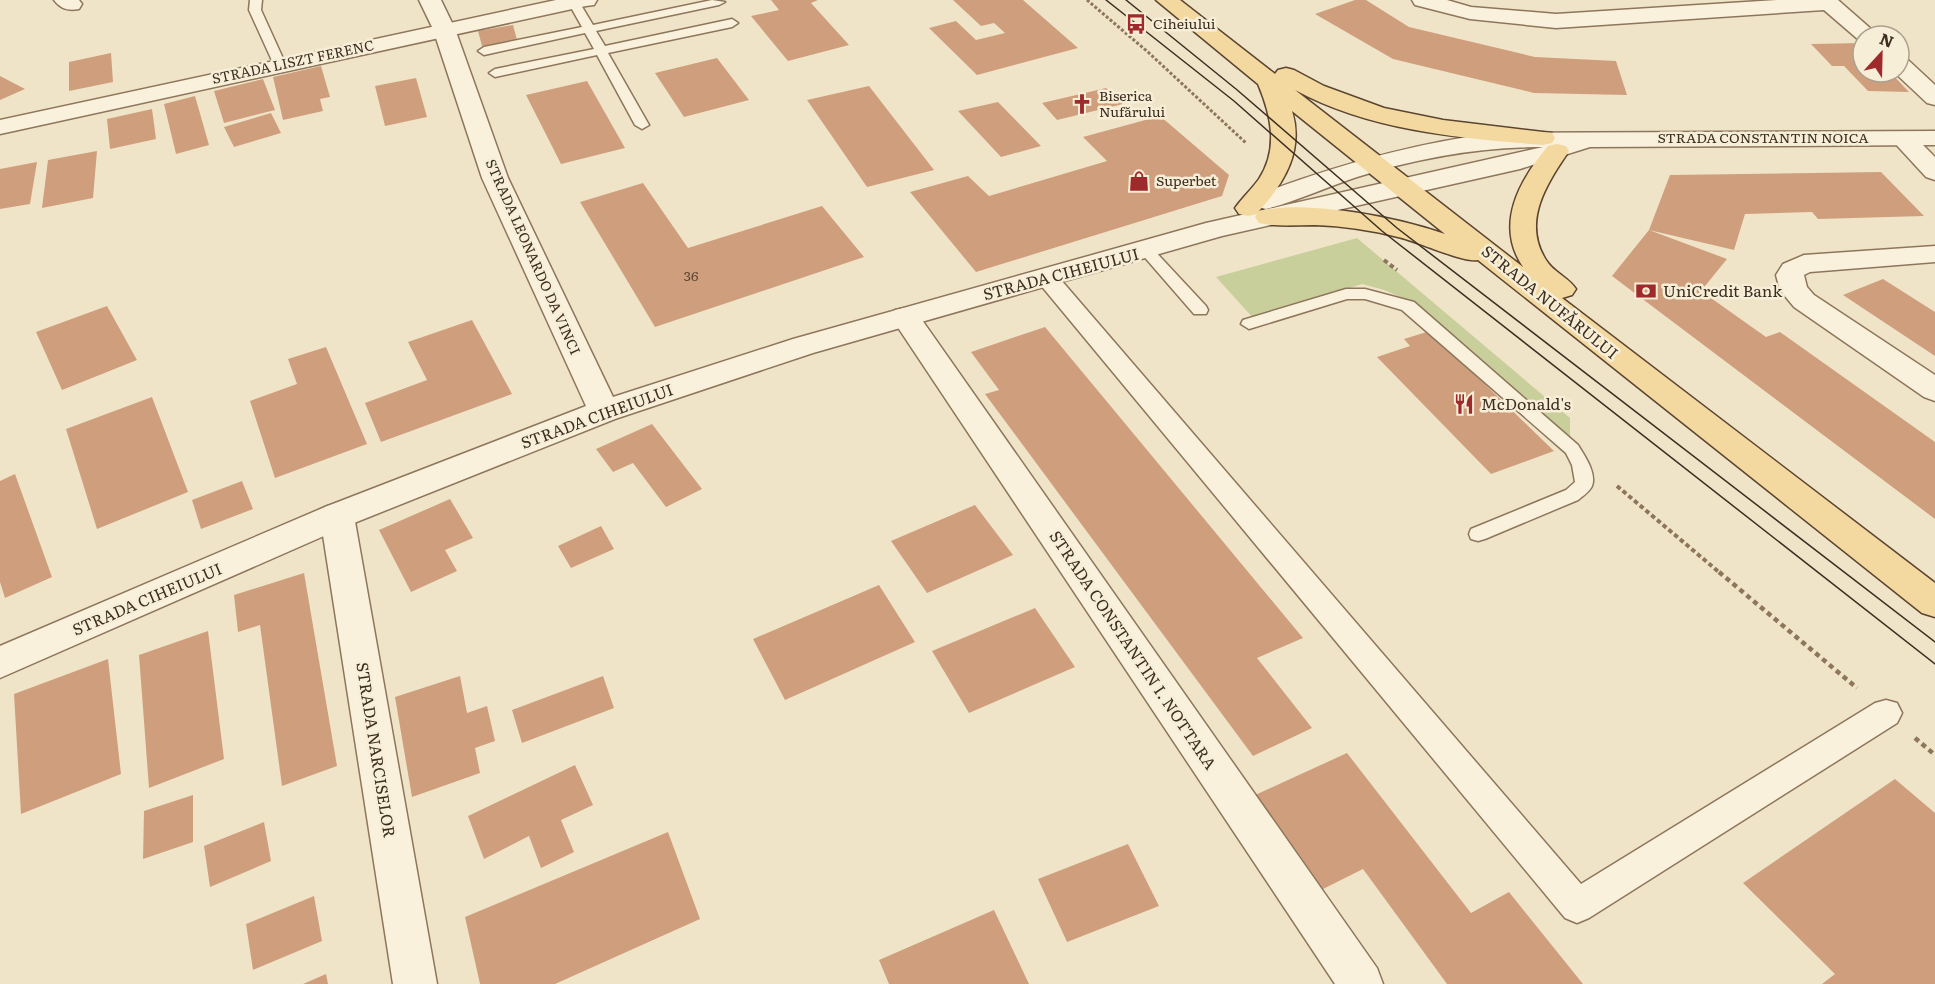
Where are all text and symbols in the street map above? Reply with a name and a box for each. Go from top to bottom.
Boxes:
bus stop icon: Ciheiului [1124,12,1148,36]
place label: Ciheiului [1153,13,1216,33]
north arrow [1851,24,1911,84]
text: N [1876,26,1898,53]
street label: STRADA LISZT FERENC [210,34,376,88]
place label: Biserica Nufărului [1099,85,1166,121]
church icon: Biserica Nufărului [1070,92,1094,116]
street label: STRADA CONSTANTIN NOICA [1657,127,1869,147]
street label: STRADA LEONARDO DA VINCI [482,156,586,358]
shop icon: Superbet [1127,169,1151,193]
place label: Superbet [1156,170,1217,190]
street label: STRADA NUFĂRULUI [1477,238,1624,364]
street label: STRADA CIHEIULUI [980,241,1141,305]
house number: 36 [683,265,699,285]
place label: UniCredit Bank [1663,278,1782,302]
bank icon: UniCredit Bank [1634,279,1658,303]
street label: STRADA CIHEIULUI [517,376,676,454]
place label: McDonald's [1481,391,1571,415]
restaurant icon: McDonald's [1452,392,1476,416]
street label: STRADA CONSTANTIN I. NOTTARA [1044,525,1223,774]
street label: STRADA CIHEIULUI [68,556,225,640]
street label: STRADA NARCISELOR [351,660,403,840]

